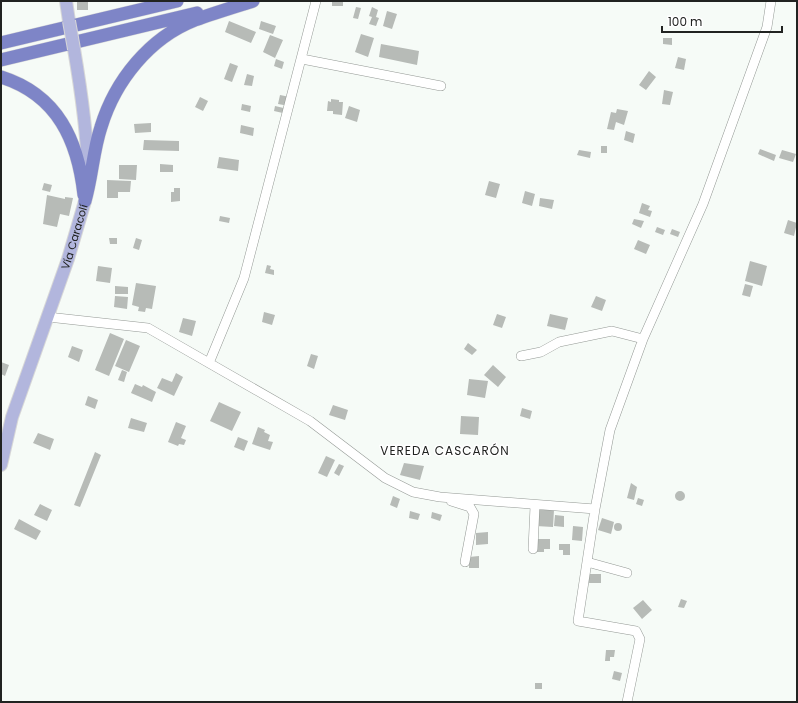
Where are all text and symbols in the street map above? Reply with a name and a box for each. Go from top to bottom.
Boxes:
scale bar [662,8,782,34]
text: 100 m [668,13,702,30]
street label: Vía Caracolí [57,202,92,272]
district label: VEREDA CASCARÓN [380,442,510,459]

